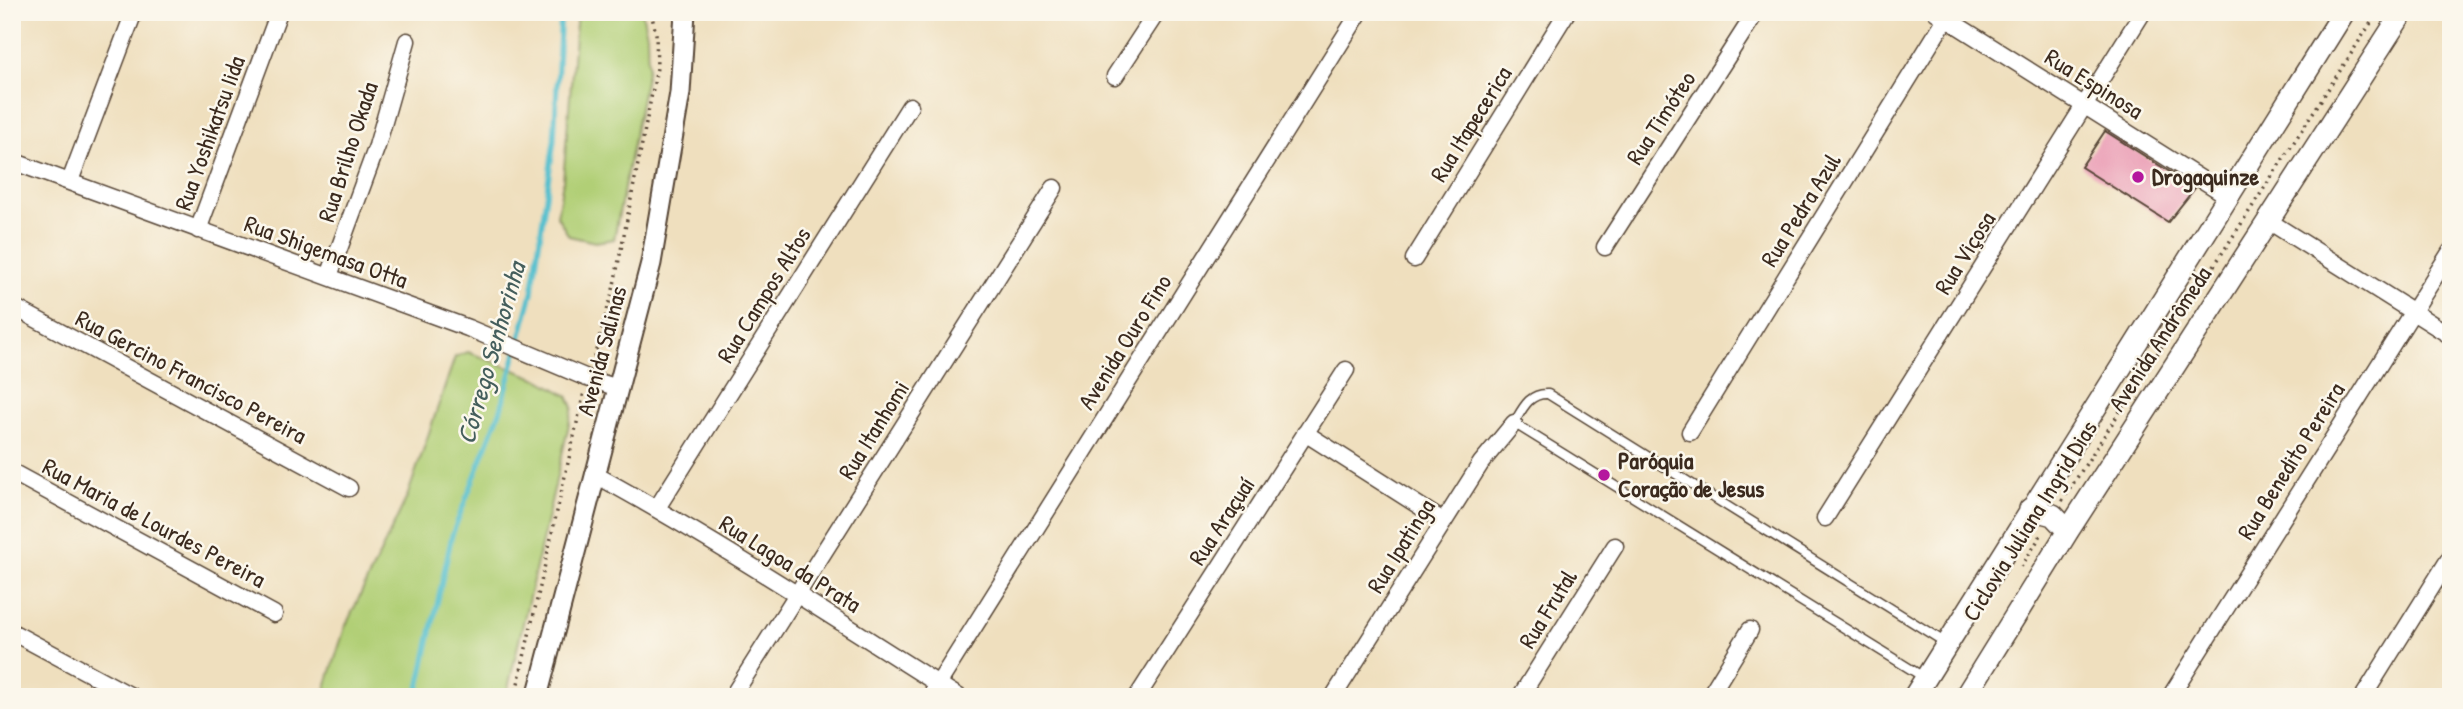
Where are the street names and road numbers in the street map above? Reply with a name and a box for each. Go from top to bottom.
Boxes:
street label: Rua Espinosa [2039,40,2150,126]
street label: Rua Yoshikatsu Iida [166,51,252,214]
street label: Rua Itapecerica [1422,60,1518,187]
street label: Rua Timóteo [1618,64,1702,170]
street label: Rua Brilho Okada [309,78,385,226]
street label: Rua Pedra Azul [1753,146,1848,272]
street label: Rua Viçosa [1926,205,2002,300]
street label: Rua Shigemasa Otta [240,207,412,295]
street label: Rua Campos Altos [709,221,818,368]
street label: Avenida Andrômeda [2100,260,2218,417]
street label: Avenida Ouro Fino [1070,268,1179,415]
street label: Avenida Salinas [568,282,634,419]
street label: Rua Gercino Francisco Pereira [70,302,313,451]
street label: Rua Itanhomi [830,374,916,485]
street label: Rua Benedito Pereira [2229,376,2351,545]
street label: Ciclovia Juliana Ingrid Dias [1954,414,2104,627]
street label: Rua Maria de Lourdes Pereira [37,450,272,594]
street label: Rua Araçuaí [1181,470,1262,571]
street label: Rua Ipatinga [1359,492,1442,599]
street label: Rua Lagoa da Prata [714,507,867,619]
street label: Rua Frutal [1510,562,1584,654]

